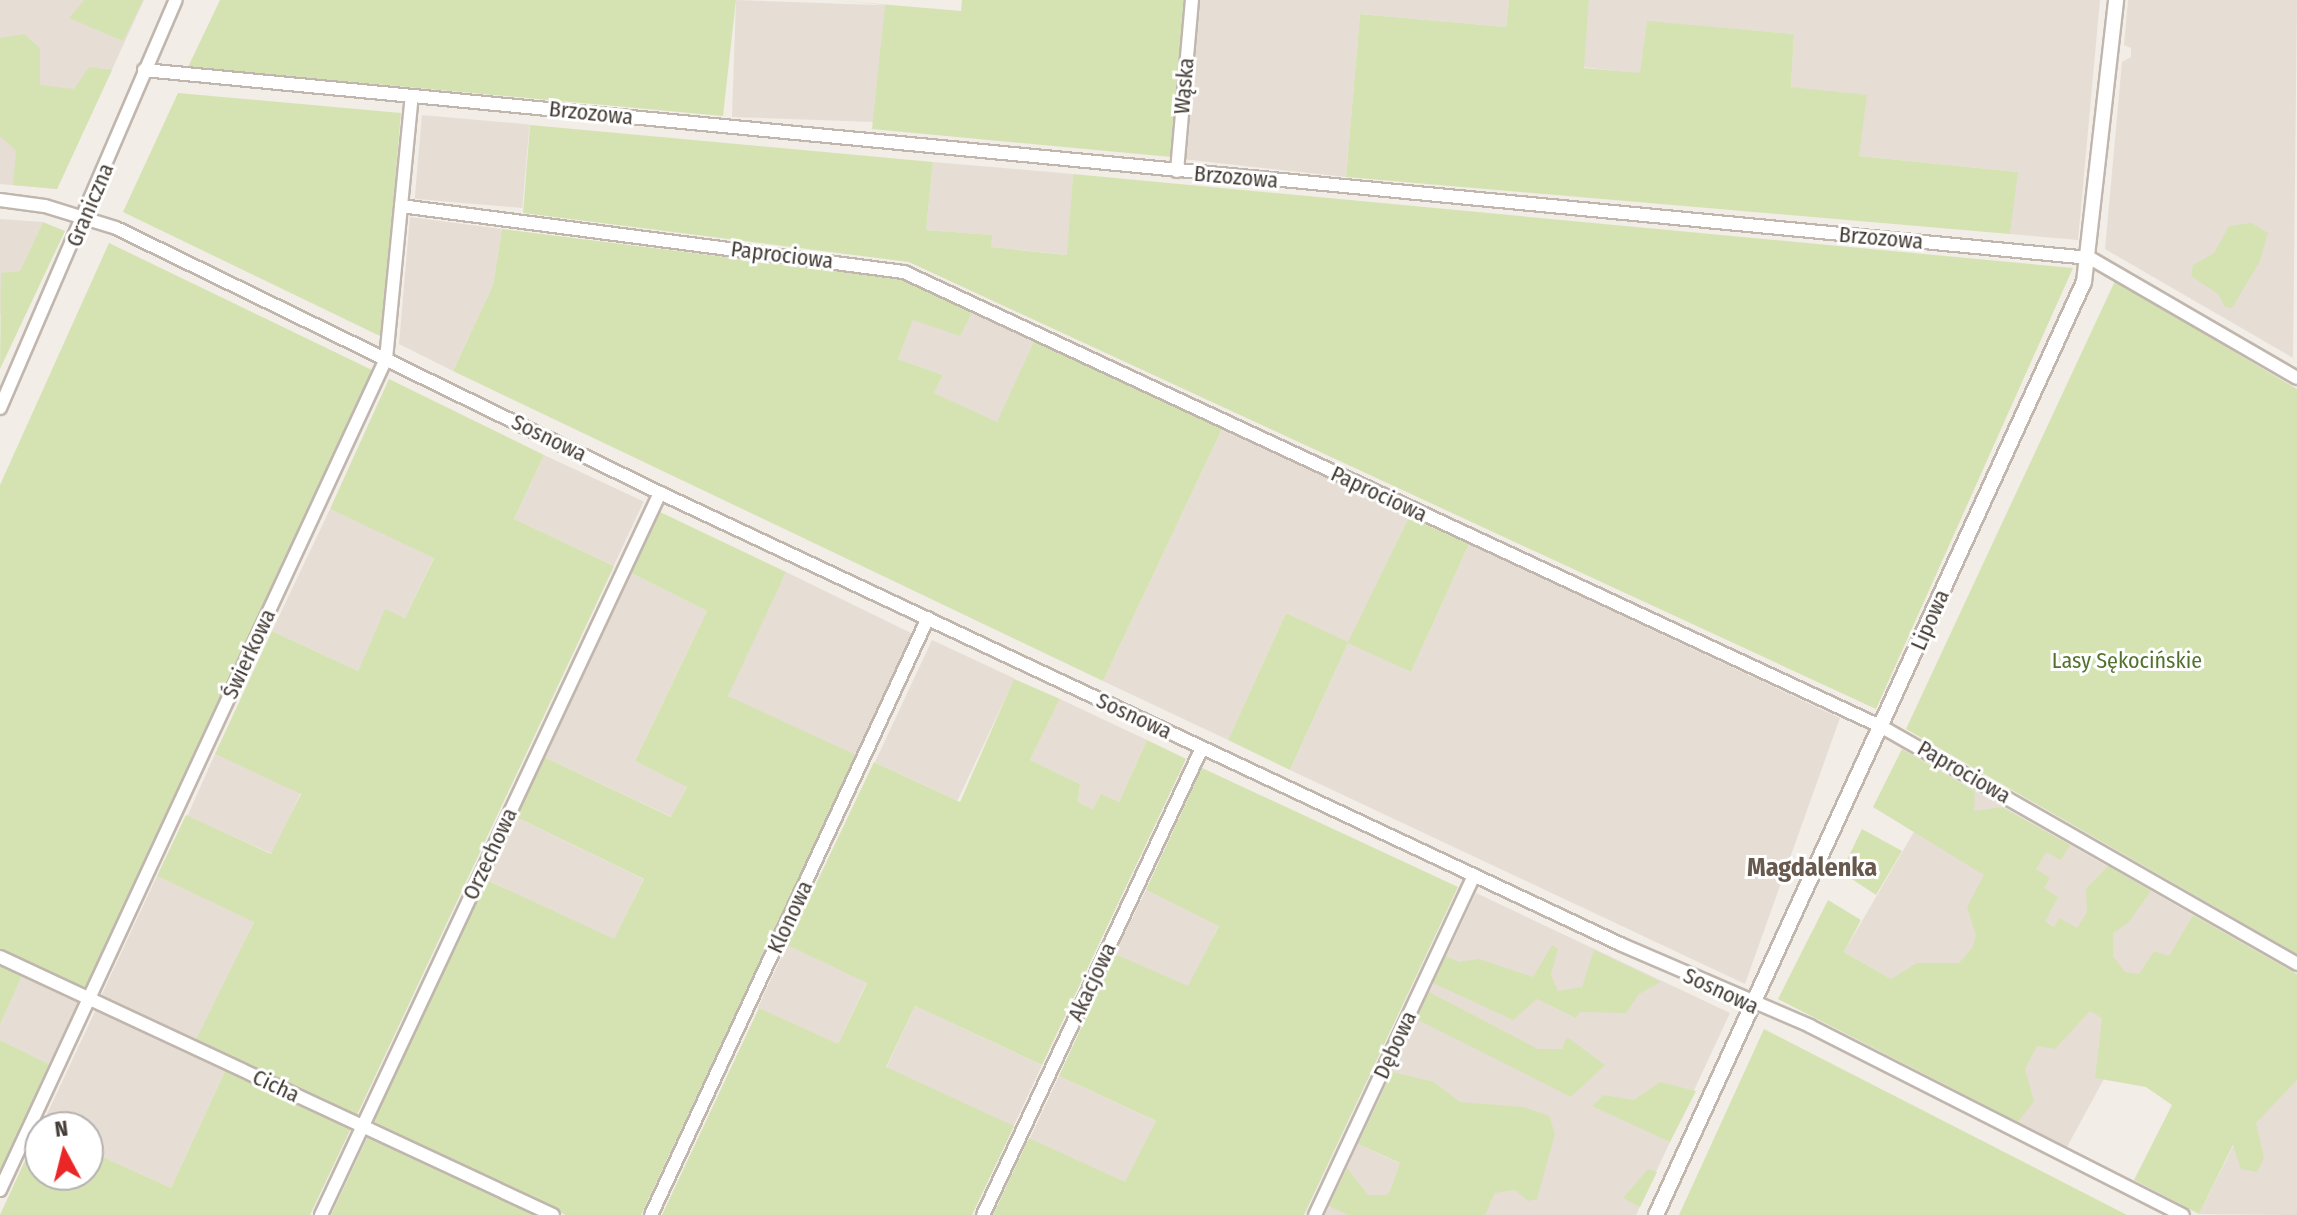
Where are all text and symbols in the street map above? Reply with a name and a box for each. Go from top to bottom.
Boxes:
street label: Wąska [1168,57,1200,115]
street label: Brzozowa [548,95,634,131]
street label: Graniczna [61,159,119,251]
street label: Brzozowa [1193,160,1279,194]
street label: Brzozowa [1838,221,1924,255]
street label: Paprociowa [729,236,835,274]
street label: Sosnowa [507,409,591,467]
street label: Paprociowa [1327,460,1431,528]
street label: Lipowa [1905,586,1955,654]
street label: Świerkowa [217,605,281,703]
park label: Lasy Sękocińskie [2052,648,2202,674]
street label: Sosnowa [1092,687,1176,745]
street label: Paprociowa [1913,735,2015,809]
street label: Orzechowa [457,804,523,904]
district label: Magdalenka [1747,852,1877,884]
street label: Klonowa [762,877,818,957]
street label: Akacjowa [1062,938,1122,1026]
street label: Sosnowa [1679,962,1763,1020]
street label: Dębowa [1368,1007,1422,1083]
street label: Cicha [248,1064,304,1108]
north arrow [24,1111,104,1191]
text: N [53,1114,69,1143]

